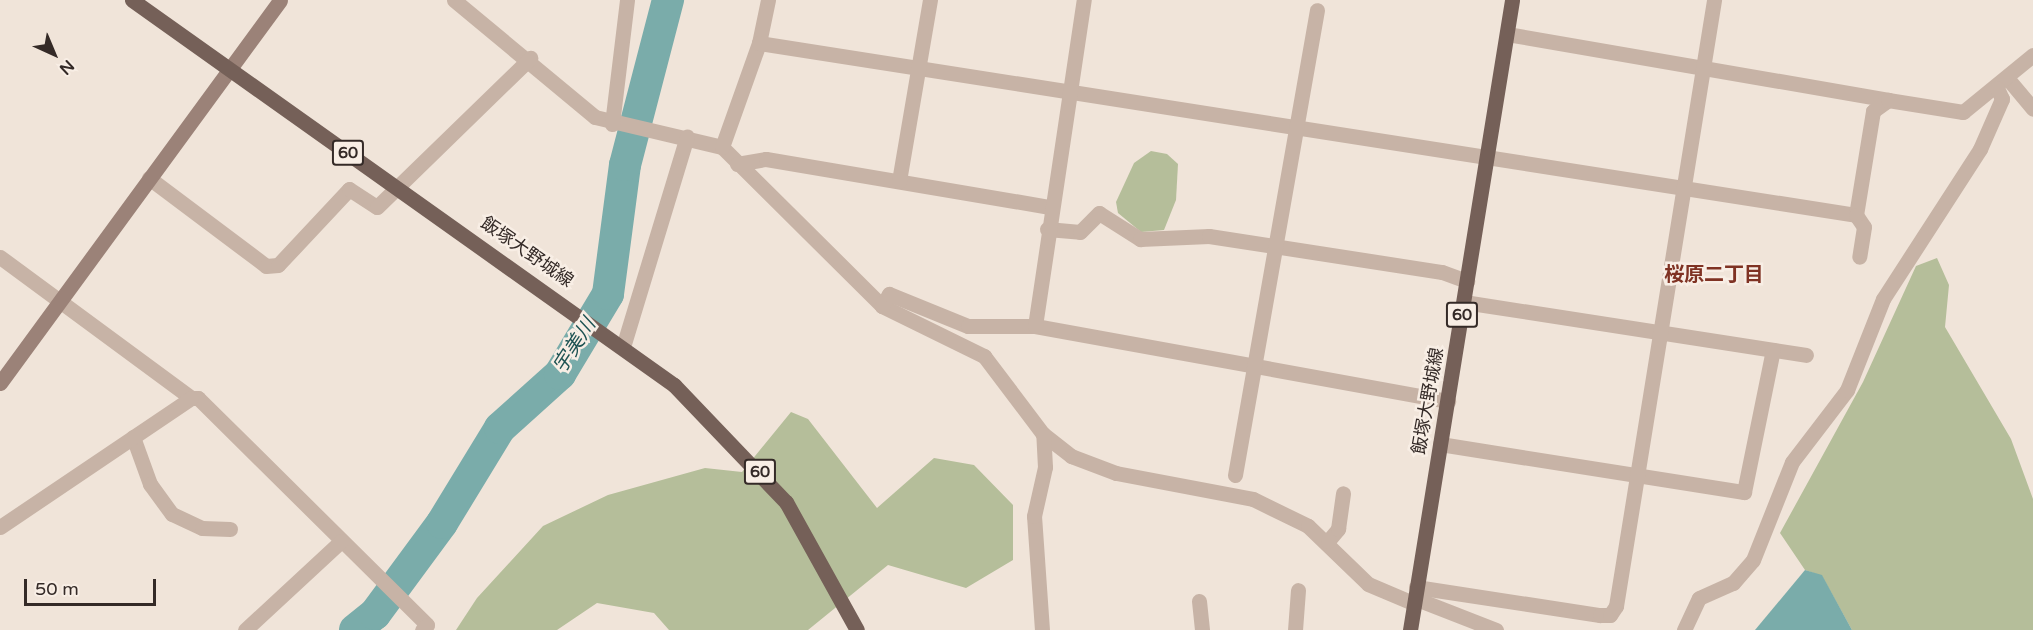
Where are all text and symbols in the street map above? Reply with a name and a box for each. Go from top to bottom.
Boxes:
north arrow [24,24,84,84]
text: N [55,55,78,79]
road number: 60 [332,140,364,166]
street label: 飯塚大野城線 [477,212,577,292]
district label: 桜原二丁目 [1664,263,1764,287]
road number: 60 [1446,302,1478,328]
water label: 宇美川 [549,314,601,378]
street label: 飯塚大野城線 [1408,346,1448,456]
road number: 60 [744,459,777,485]
scale bar [27,567,159,605]
text: 50 m [35,578,79,600]

